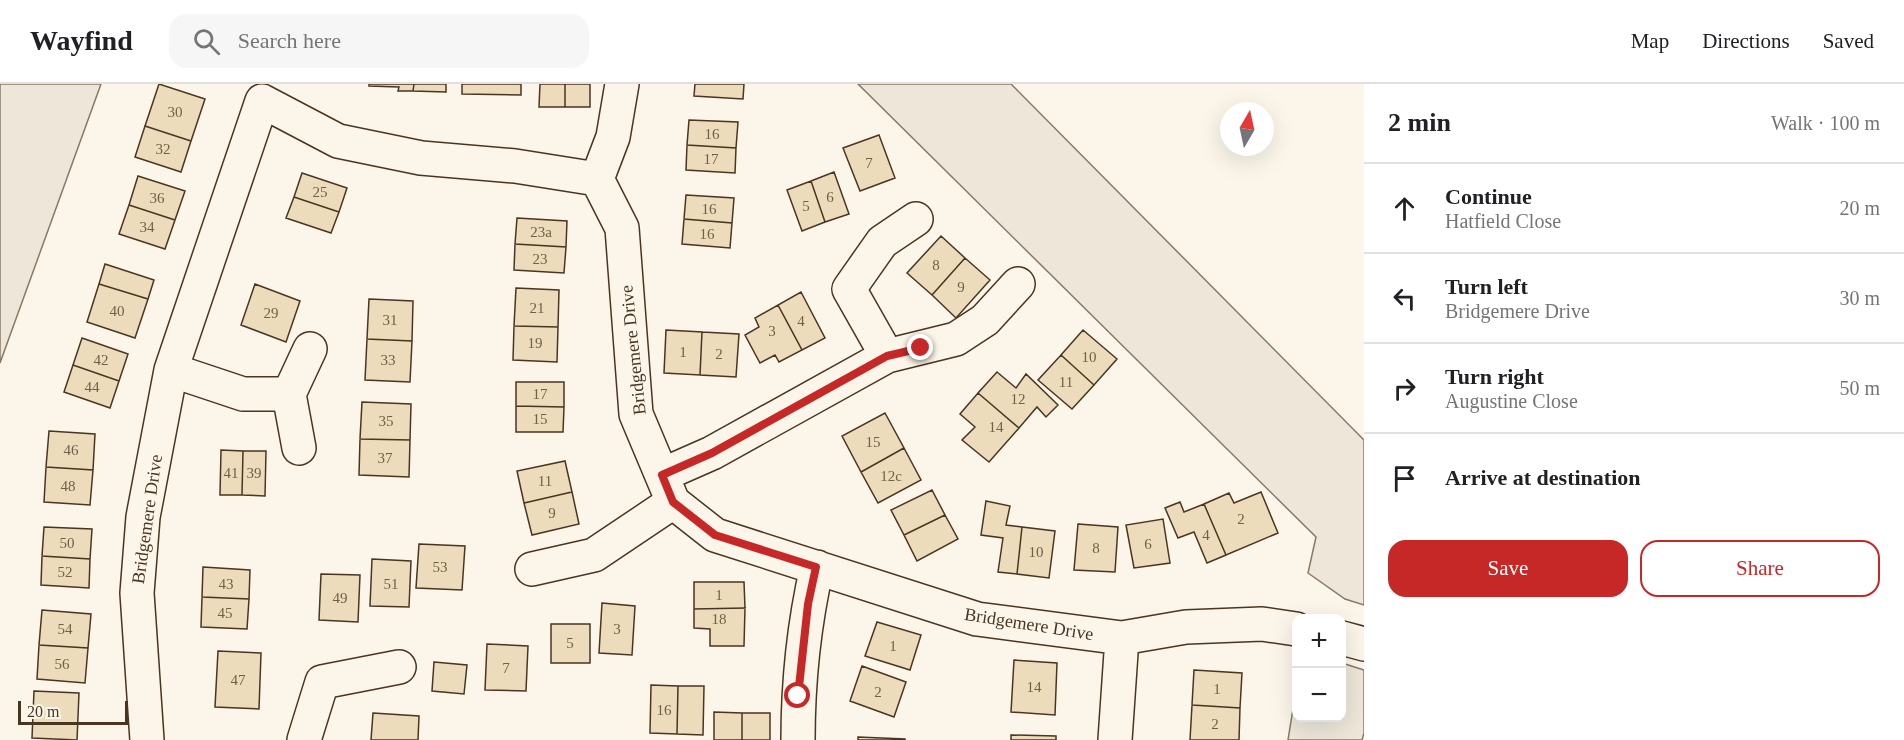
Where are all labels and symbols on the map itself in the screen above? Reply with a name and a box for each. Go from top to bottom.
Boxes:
north arrow [1220,102,1274,156]
house number: 30 [168,104,183,120]
house number: 16 [705,126,720,142]
house number: 32 [156,141,171,157]
house number: 17 [704,151,719,167]
house number: 7 [865,155,873,171]
house number: 25 [313,184,328,200]
house number: 6 [826,189,834,205]
house number: 36 [150,190,165,206]
house number: 5 [802,198,810,214]
house number: 16 [702,201,717,217]
house number: 34 [140,219,155,235]
house number: 23a [530,224,552,240]
house number: 16 [700,226,715,242]
house number: 23 [533,251,548,267]
house number: 8 [932,257,940,273]
house number: 9 [957,279,965,295]
street label: Bridgemere Drive [616,284,650,416]
house number: 21 [530,300,545,316]
house number: 40 [110,303,125,319]
house number: 29 [264,305,279,321]
house number: 31 [383,312,398,328]
house number: 4 [797,313,805,329]
house number: 3 [768,323,776,339]
route end [907,334,933,360]
house number: 19 [528,335,543,351]
house number: 1 [679,344,687,360]
house number: 2 [715,346,723,362]
house number: 10 [1082,349,1097,365]
house number: 42 [94,352,109,368]
house number: 33 [381,352,396,368]
house number: 11 [1059,374,1073,390]
house number: 44 [85,379,100,395]
house number: 17 [533,386,548,402]
house number: 12 [1011,391,1026,407]
house number: 15 [533,411,548,427]
house number: 35 [379,413,394,429]
house number: 14 [989,419,1004,435]
house number: 15 [866,434,881,450]
house number: 46 [64,442,79,458]
house number: 37 [378,450,393,466]
street label: Bridgemere Drive [128,453,166,585]
house number: 41 [224,465,239,481]
house number: 39 [247,465,262,481]
house number: 12c [880,468,902,484]
house number: 11 [538,473,552,489]
house number: 48 [61,478,76,494]
house number: 9 [548,505,556,521]
house number: 2 [1237,511,1245,527]
house number: 4 [1202,527,1210,543]
house number: 50 [60,535,75,551]
house number: 6 [1144,536,1152,552]
house number: 8 [1092,540,1100,556]
house number: 10 [1029,544,1044,560]
house number: 53 [433,559,448,575]
house number: 52 [58,564,73,580]
house number: 43 [219,576,234,592]
house number: 51 [384,576,399,592]
house number: 1 [715,587,723,603]
house number: 49 [333,590,348,606]
street label: Bridgemere Drive [963,604,1095,644]
house number: 45 [218,605,233,621]
house number: 18 [712,611,727,627]
house number: 54 [58,621,73,637]
house number: 3 [613,621,621,637]
house number: 5 [566,635,574,651]
house number: 1 [889,638,897,654]
house number: 56 [55,656,70,672]
house number: 7 [502,660,510,676]
house number: 47 [231,672,246,688]
house number: 14 [1027,679,1042,695]
house number: 1 [1213,681,1221,697]
route start [784,682,810,708]
house number: 2 [874,684,882,700]
scale bar [18,698,128,726]
house number: 16 [657,702,672,718]
house number: 2 [1211,716,1219,732]

